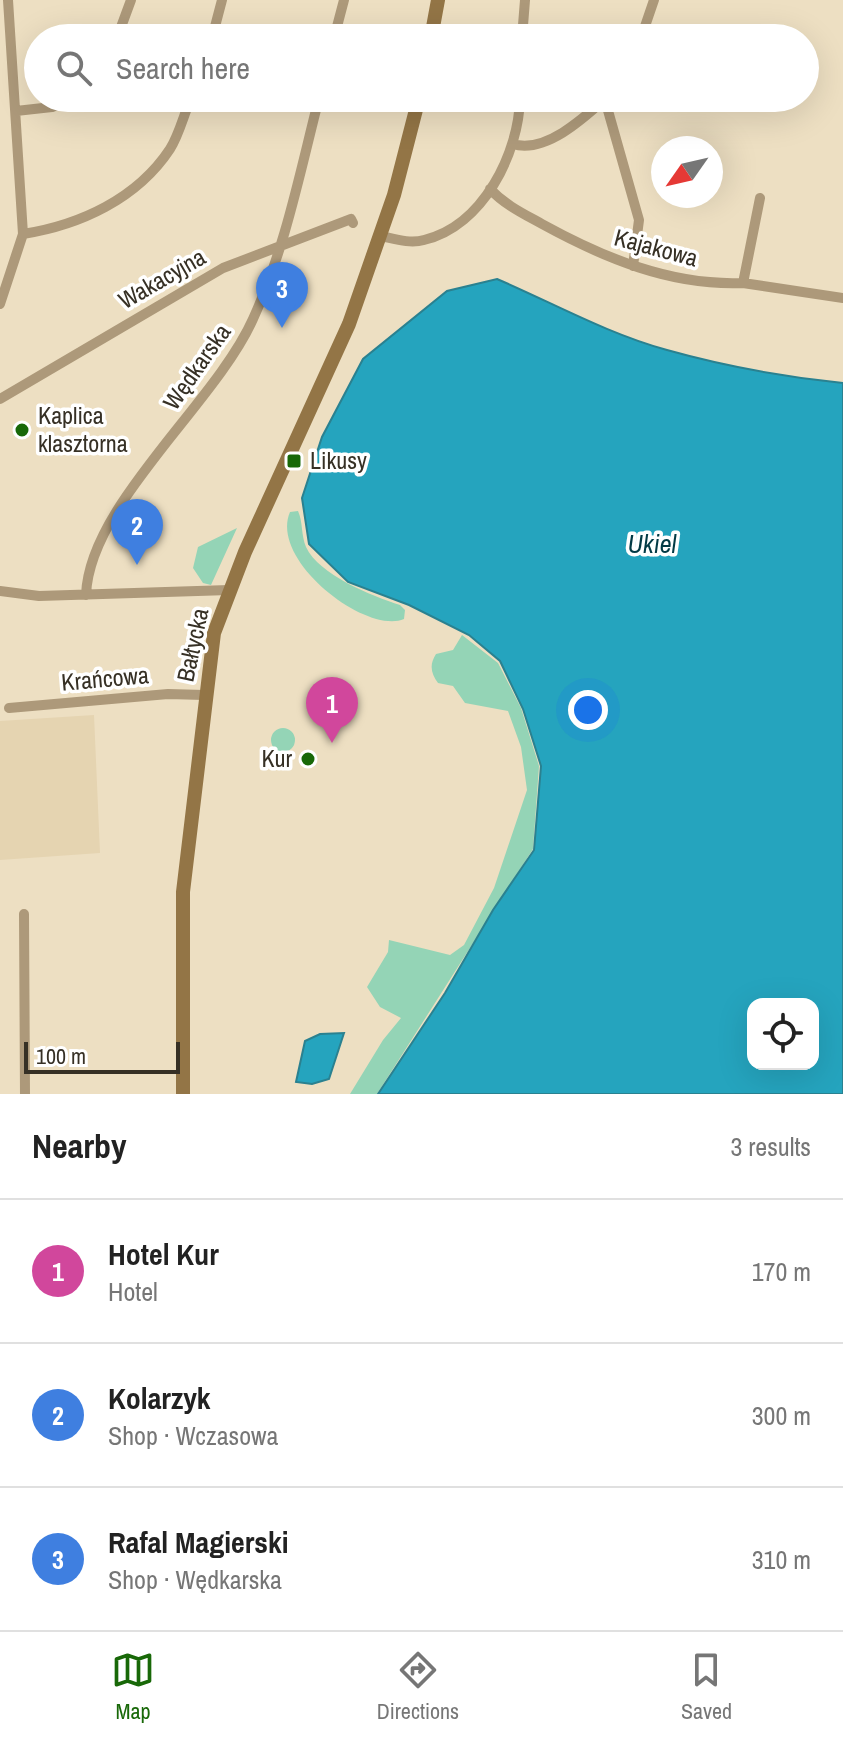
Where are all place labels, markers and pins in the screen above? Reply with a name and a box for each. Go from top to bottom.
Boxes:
pin: 3 [256,262,308,328]
place label: Kaplica klasztorna [38,399,128,459]
marker: Kaplica klasztorna [13,421,31,439]
place label: Likusy [310,444,367,476]
marker: Likusy [285,452,303,470]
pin: 2 [111,499,163,565]
pin: 1 [306,677,358,743]
place label: Kur [261,742,292,774]
marker: Kur [299,750,317,768]

